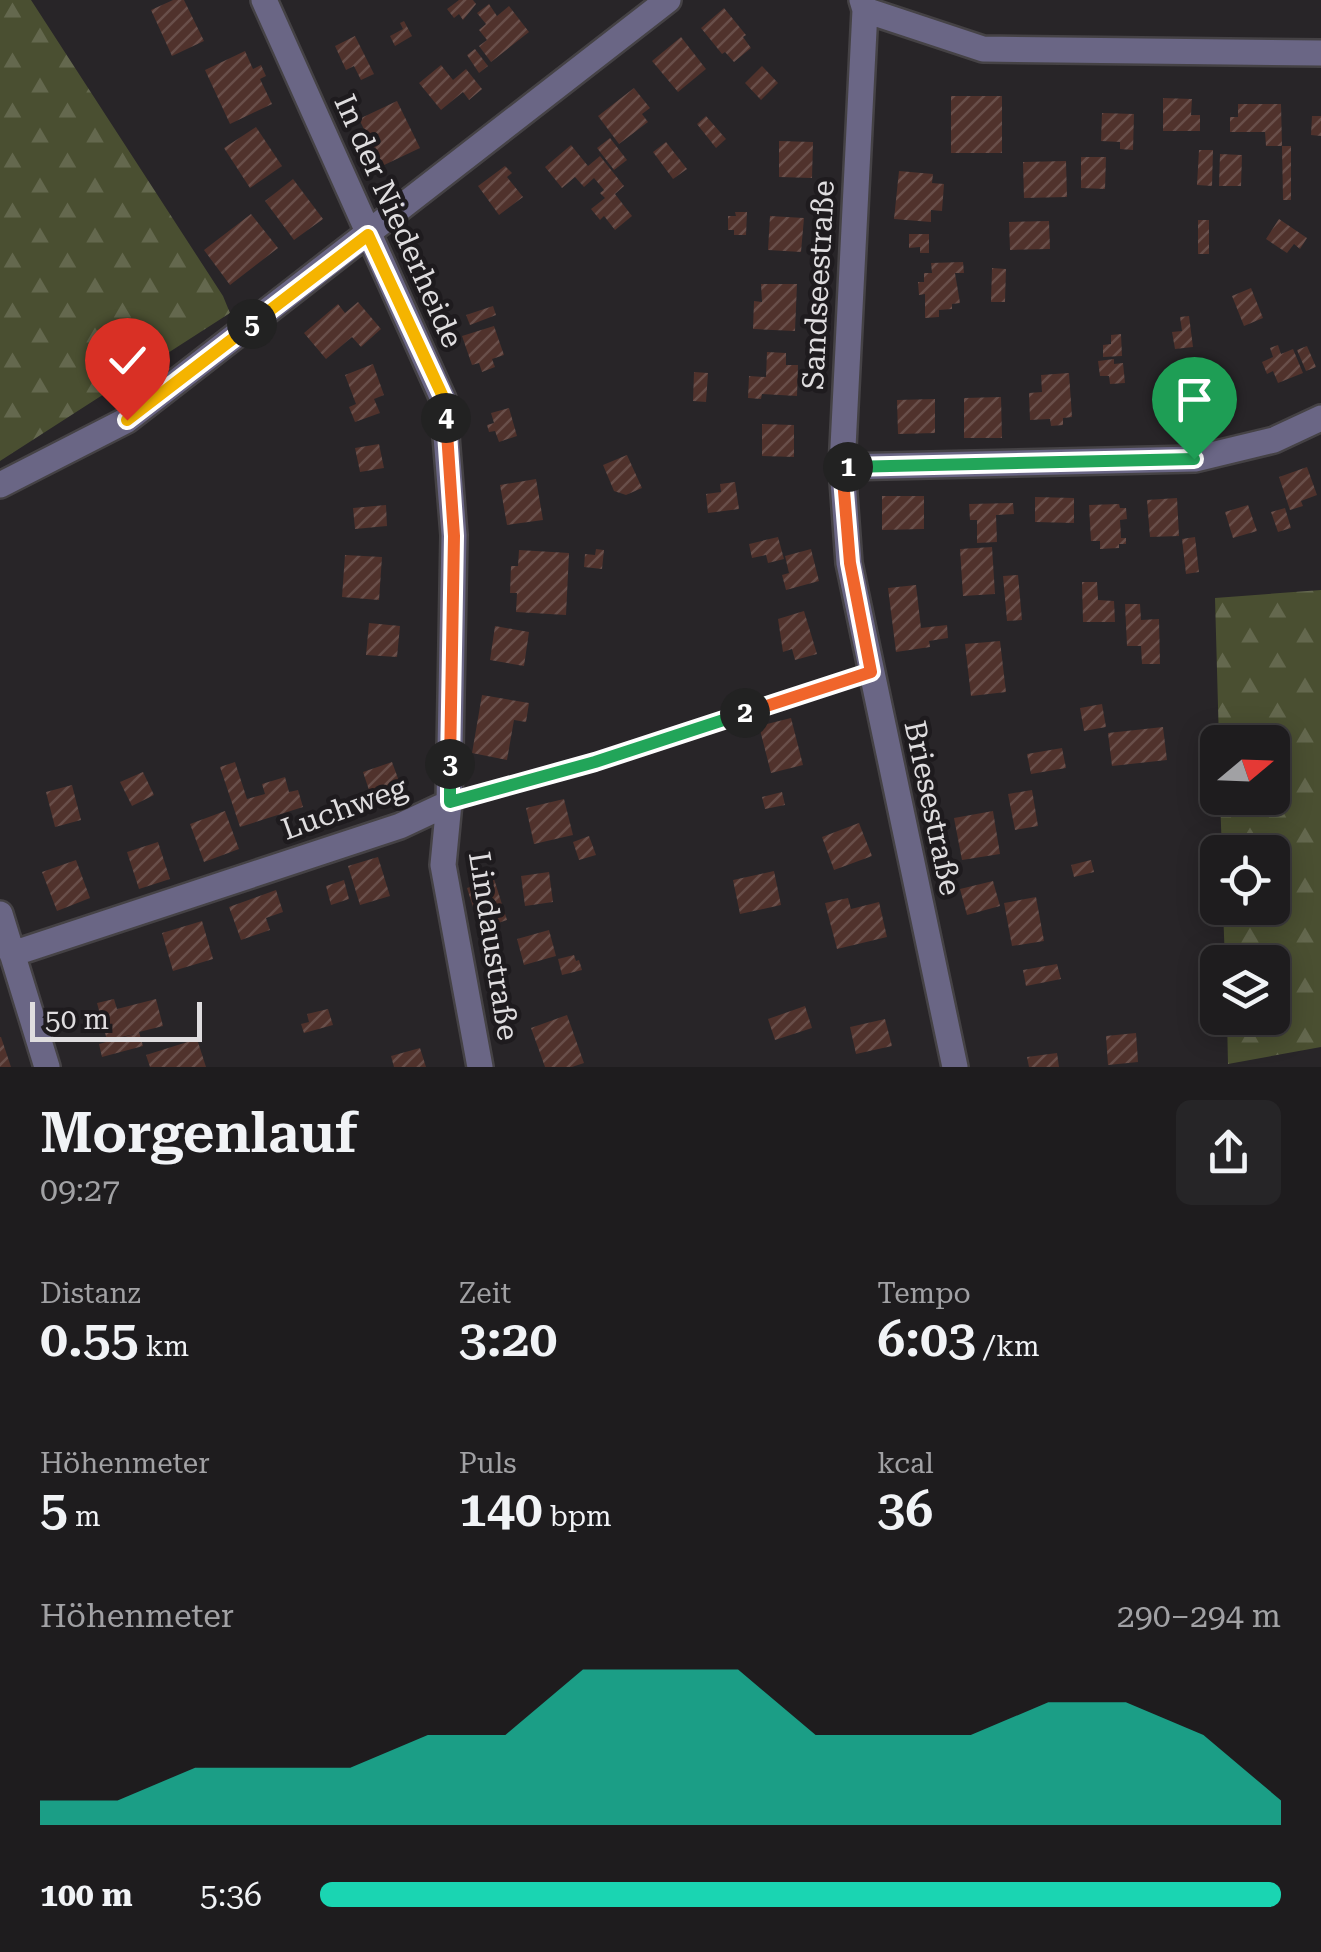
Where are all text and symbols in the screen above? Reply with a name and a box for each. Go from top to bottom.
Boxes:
street label: In der Niederheide [327,89,471,353]
street label: Sandseestraße [795,179,841,391]
pin: 5 [227,299,277,349]
text: 5 [244,307,260,340]
pin [85,318,170,421]
icon: check [100,333,155,388]
pin [1152,357,1237,460]
icon: arrive [1167,372,1222,427]
pin: 4 [421,393,471,443]
text: 4 [438,401,454,434]
pin: 1 [823,442,873,492]
text: 1 [840,450,856,483]
pin: 2 [720,688,770,738]
text: 2 [737,696,753,729]
street label: Briesestraße [897,717,969,899]
north arrow [1200,725,1290,815]
map controls [1200,725,1290,1035]
pin: 3 [425,739,475,789]
text: 3 [442,747,458,780]
street label: Luchweg [277,769,411,847]
button: locate [1200,835,1290,925]
street label: Lindaustraße [462,849,526,1043]
button: layers [1200,945,1290,1035]
scale bar [30,997,202,1042]
text: 50 m [45,1003,109,1036]
button: share [1176,1100,1281,1205]
text: Morgenlauf [40,1101,357,1165]
text: 09:27 [40,1171,120,1209]
text: Distanz [40,1277,141,1310]
text: Zeit [459,1277,511,1310]
text: Tempo [877,1277,971,1310]
text: 0.55 [40,1310,139,1368]
text: 3:20 [459,1310,557,1368]
text: 6:03 [877,1310,976,1368]
text: km [139,1330,189,1363]
text: /km [976,1330,1040,1363]
text: Höhenmeter [40,1447,210,1480]
text: Puls [459,1447,516,1480]
text: kcal [877,1447,934,1480]
text: 5 [40,1480,68,1538]
text: 140 [459,1480,543,1538]
text: 36 [877,1480,933,1538]
text: m [68,1500,101,1533]
text: bpm [543,1500,612,1533]
text: Höhenmeter [40,1597,234,1635]
text: 290–294 m [1117,1597,1281,1635]
text: 100 m [40,1876,133,1914]
text: 5:36 [200,1876,262,1914]

